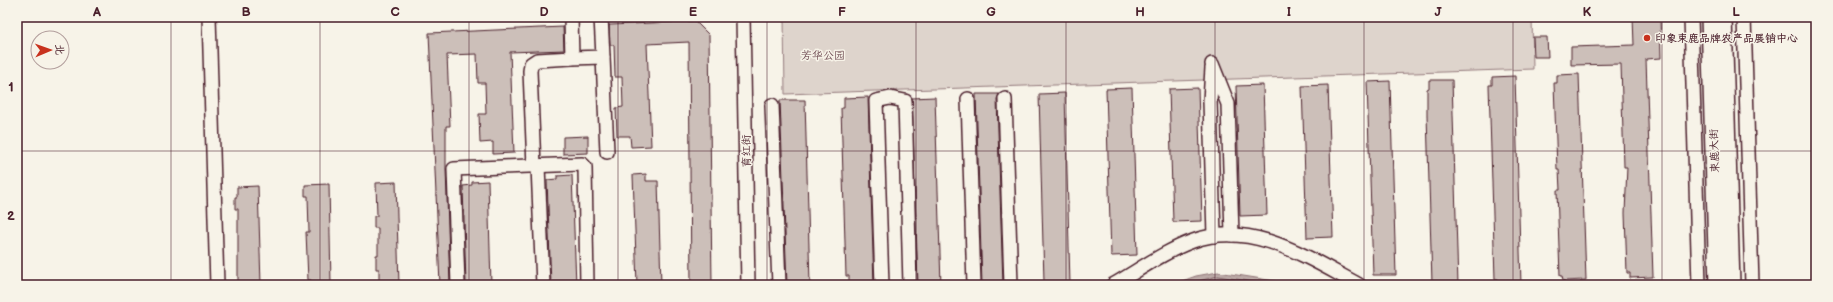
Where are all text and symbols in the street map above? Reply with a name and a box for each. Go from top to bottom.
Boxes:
text: A [92,4,101,20]
text: B [241,4,251,20]
text: C [390,4,400,20]
text: D [539,4,549,20]
text: E [689,4,698,20]
text: F [838,4,846,20]
text: G [986,4,996,20]
text: H [1135,4,1145,20]
text: I [1287,4,1291,20]
text: J [1434,4,1442,20]
text: K [1583,4,1592,20]
text: L [1732,4,1740,20]
north arrow [30,30,70,70]
place label: 印象束鹿品牌农产品展销中心 [1655,32,1798,45]
marker: 印象束鹿品牌农产品展销中心 [1642,33,1652,43]
text: 北 [53,44,66,55]
park label: 芳华公园 [801,49,845,62]
text: 1 [8,79,14,95]
street label: 束鹿大街 [1707,128,1722,173]
street label: 育红街 [740,133,753,168]
text: 2 [7,208,15,224]

